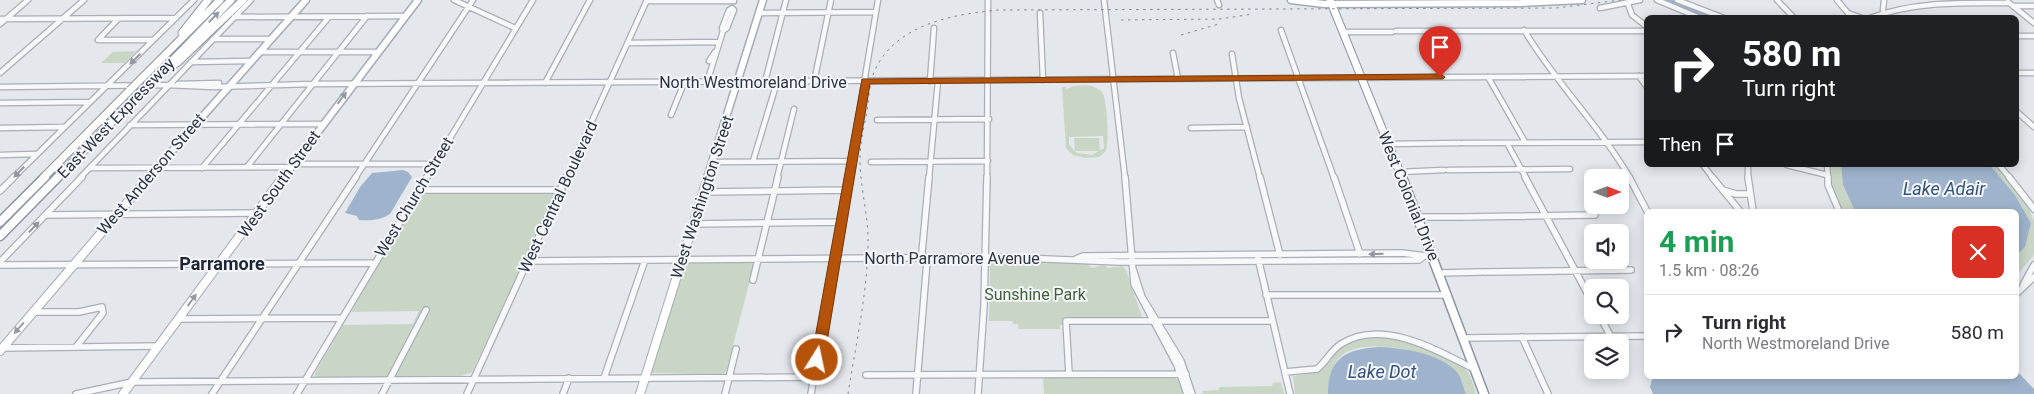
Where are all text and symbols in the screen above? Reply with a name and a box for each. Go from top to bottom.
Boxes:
one-way arrow [208,12,220,24]
pin [1419,26,1461,77]
icon: arrive [1426,33,1454,61]
text: 580 m [1742,34,1841,75]
icon: right [1659,35,1724,100]
one-way arrow [129,53,141,65]
street label: East-West Expressway [54,54,179,182]
street label: North Westmoreland Drive [659,73,847,92]
text: Turn right [1742,76,1836,101]
one-way arrow [336,92,347,105]
street label: West Anderson Street [93,109,209,239]
street label: West Washington Street [667,113,737,281]
street label: West Central Boulevard [514,118,602,276]
street label: West South Street [234,127,324,241]
street label: West Colonial Drive [1374,129,1444,263]
icon: arrive [1711,130,1739,158]
text: Then [1659,133,1701,156]
street label: West Church Street [371,134,457,260]
one-way arrow [13,166,25,178]
north arrow [1584,169,1629,214]
map controls [1584,169,1629,379]
water label: Lake Adair [1903,178,1986,199]
one-way arrow [28,222,40,234]
button: sound [1584,224,1629,269]
text: 4 min [1659,224,1734,259]
button: close [1952,226,2004,278]
street label: North Parramore Avenue [864,249,1040,268]
one-way arrow [1368,250,1384,258]
district label: Parramore [179,253,265,274]
text: 1.5 km · 08:26 [1659,261,1759,280]
button: search [1584,279,1629,324]
park label: Sunshine Park [984,285,1087,304]
one-way arrow [187,294,198,307]
text: Turn right [1702,311,1786,334]
icon: right [1659,318,1687,346]
text: 580 m [1951,321,2004,344]
one-way arrow [14,322,25,335]
position arrow [790,333,842,385]
button: layers [1584,334,1629,379]
text: North Westmoreland Drive [1702,334,1890,353]
water label: Lake Dot [1348,361,1416,382]

